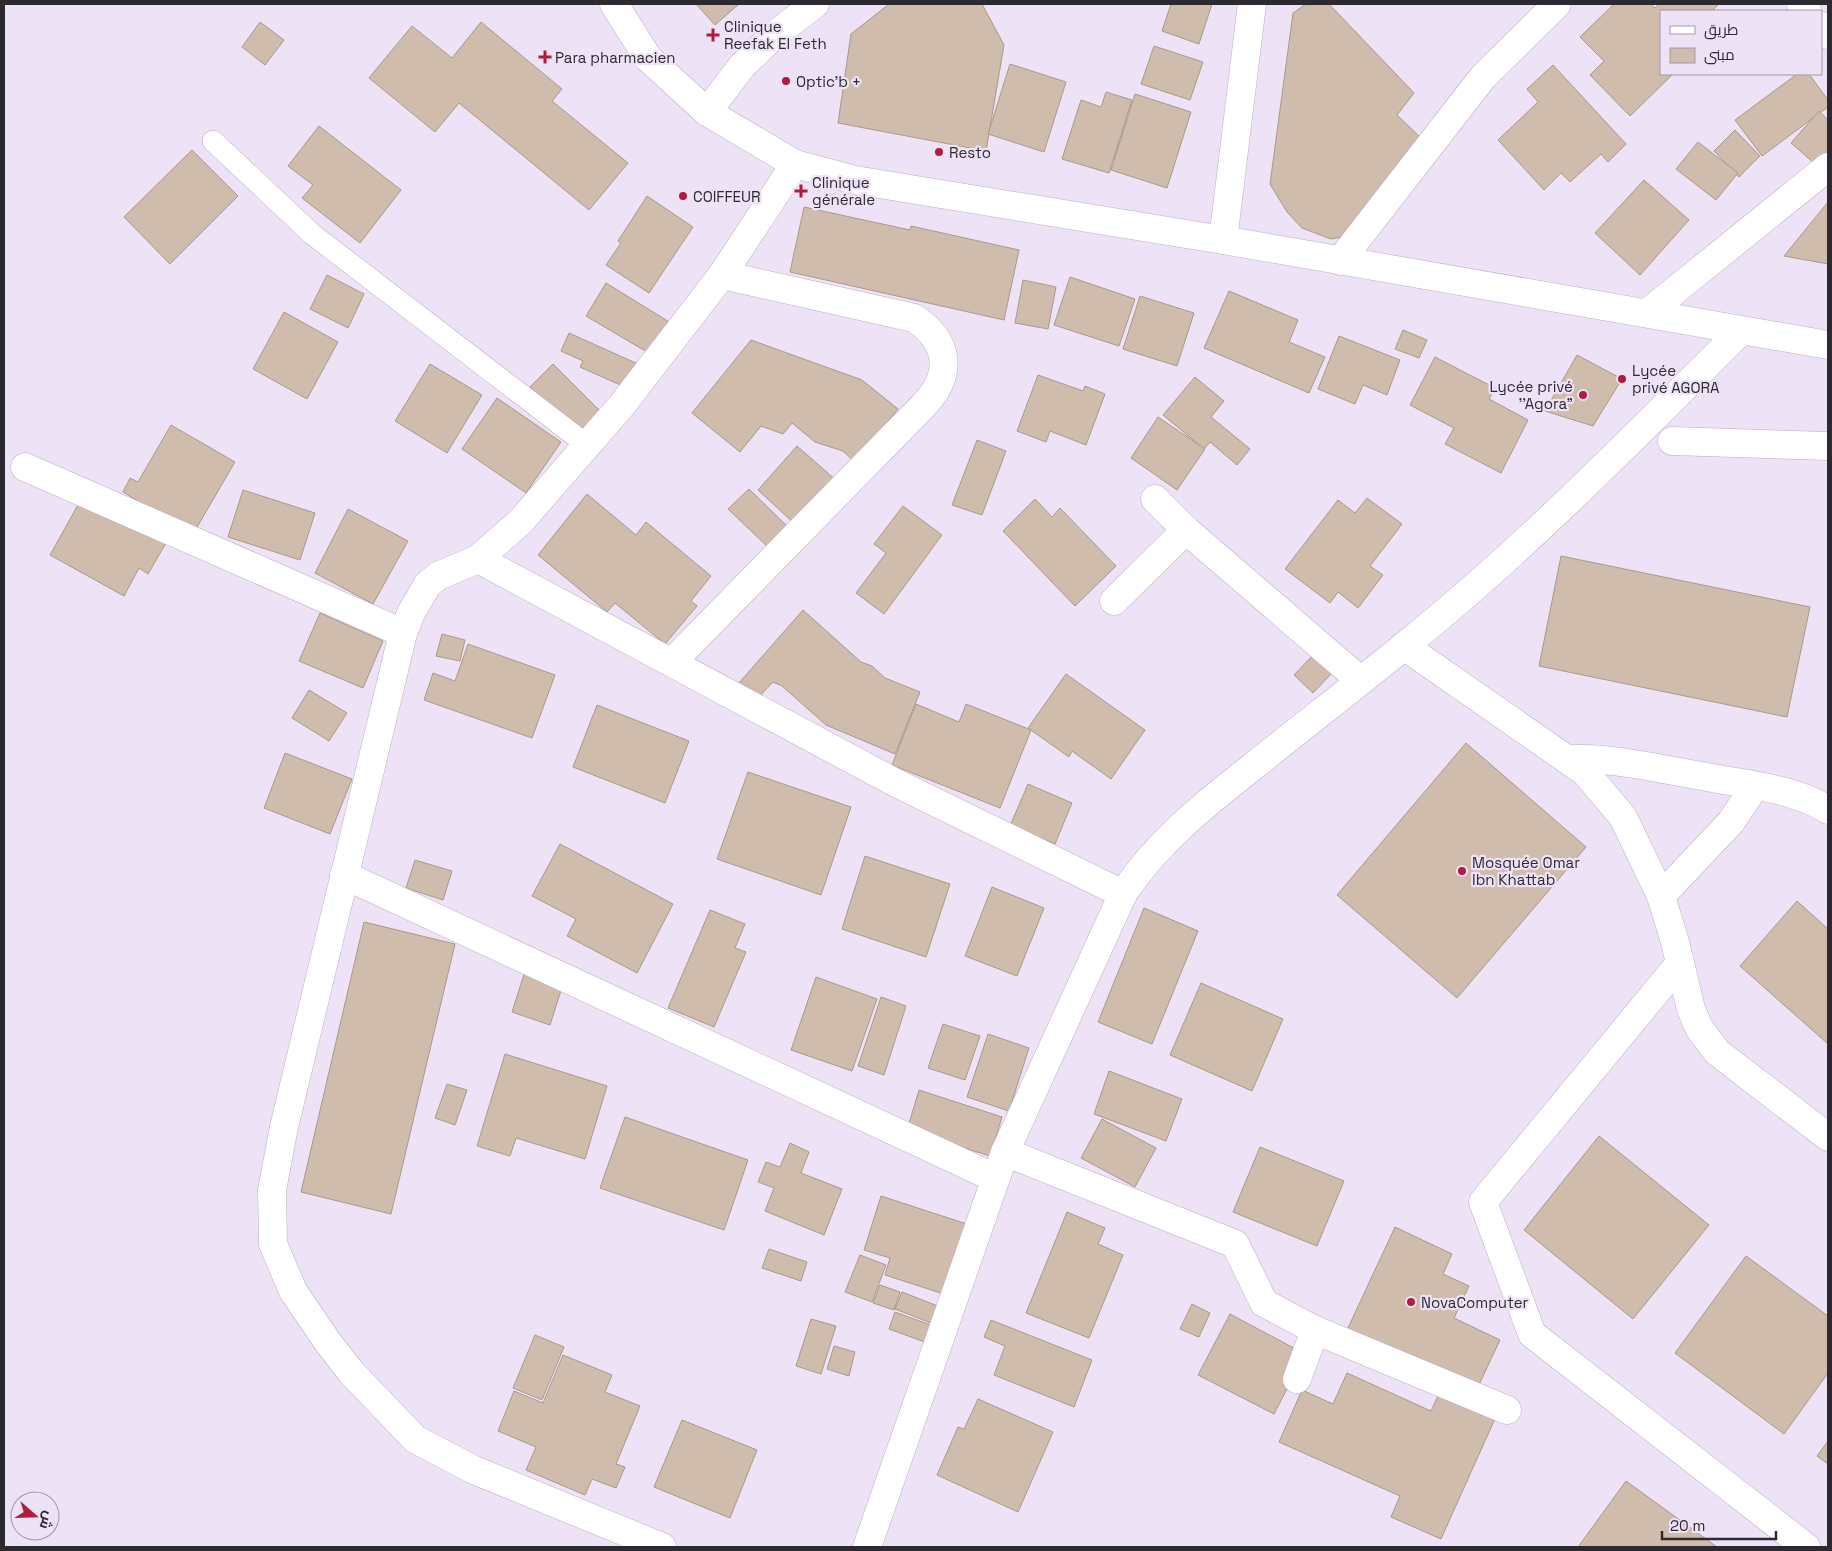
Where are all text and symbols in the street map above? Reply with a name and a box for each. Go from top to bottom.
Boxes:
legend [1660,10,1822,75]
place label: Clinique Reefak El Feth [724,17,827,53]
text: طريق [1704,20,1738,40]
marker: Clinique Reefak El Feth [706,28,720,42]
text: مبنى [1704,45,1735,65]
place label: Para pharmacien [555,48,676,67]
marker: Para pharmacien [539,51,551,63]
place label: Optic'b + [796,72,861,91]
marker: Optic'b + [780,75,792,87]
place label: Resto [949,143,991,162]
marker: Resto [933,146,945,158]
place label: Clinique générale [812,173,875,209]
marker: Clinique générale [794,184,808,198]
place label: COIFFEUR [693,187,760,206]
marker: COIFFEUR [677,190,689,202]
place label: Lycée privé AGORA [1632,361,1720,397]
marker: Lycée privé AGORA [1616,373,1628,385]
place label: Lycée privé ''Agora" [1489,377,1573,413]
marker: Lycée privé ''Agora" [1577,389,1589,401]
place label: Mosquée Omar Ibn Khattab [1472,853,1580,889]
marker: Mosquée Omar Ibn Khattab [1456,865,1468,877]
place label: NovaComputer [1421,1293,1529,1312]
marker: NovaComputer [1405,1296,1417,1308]
north arrow [10,1491,60,1541]
scale bar [1662,1508,1776,1540]
text: ش [36,1509,59,1532]
text: 20 m [1670,1516,1705,1535]

